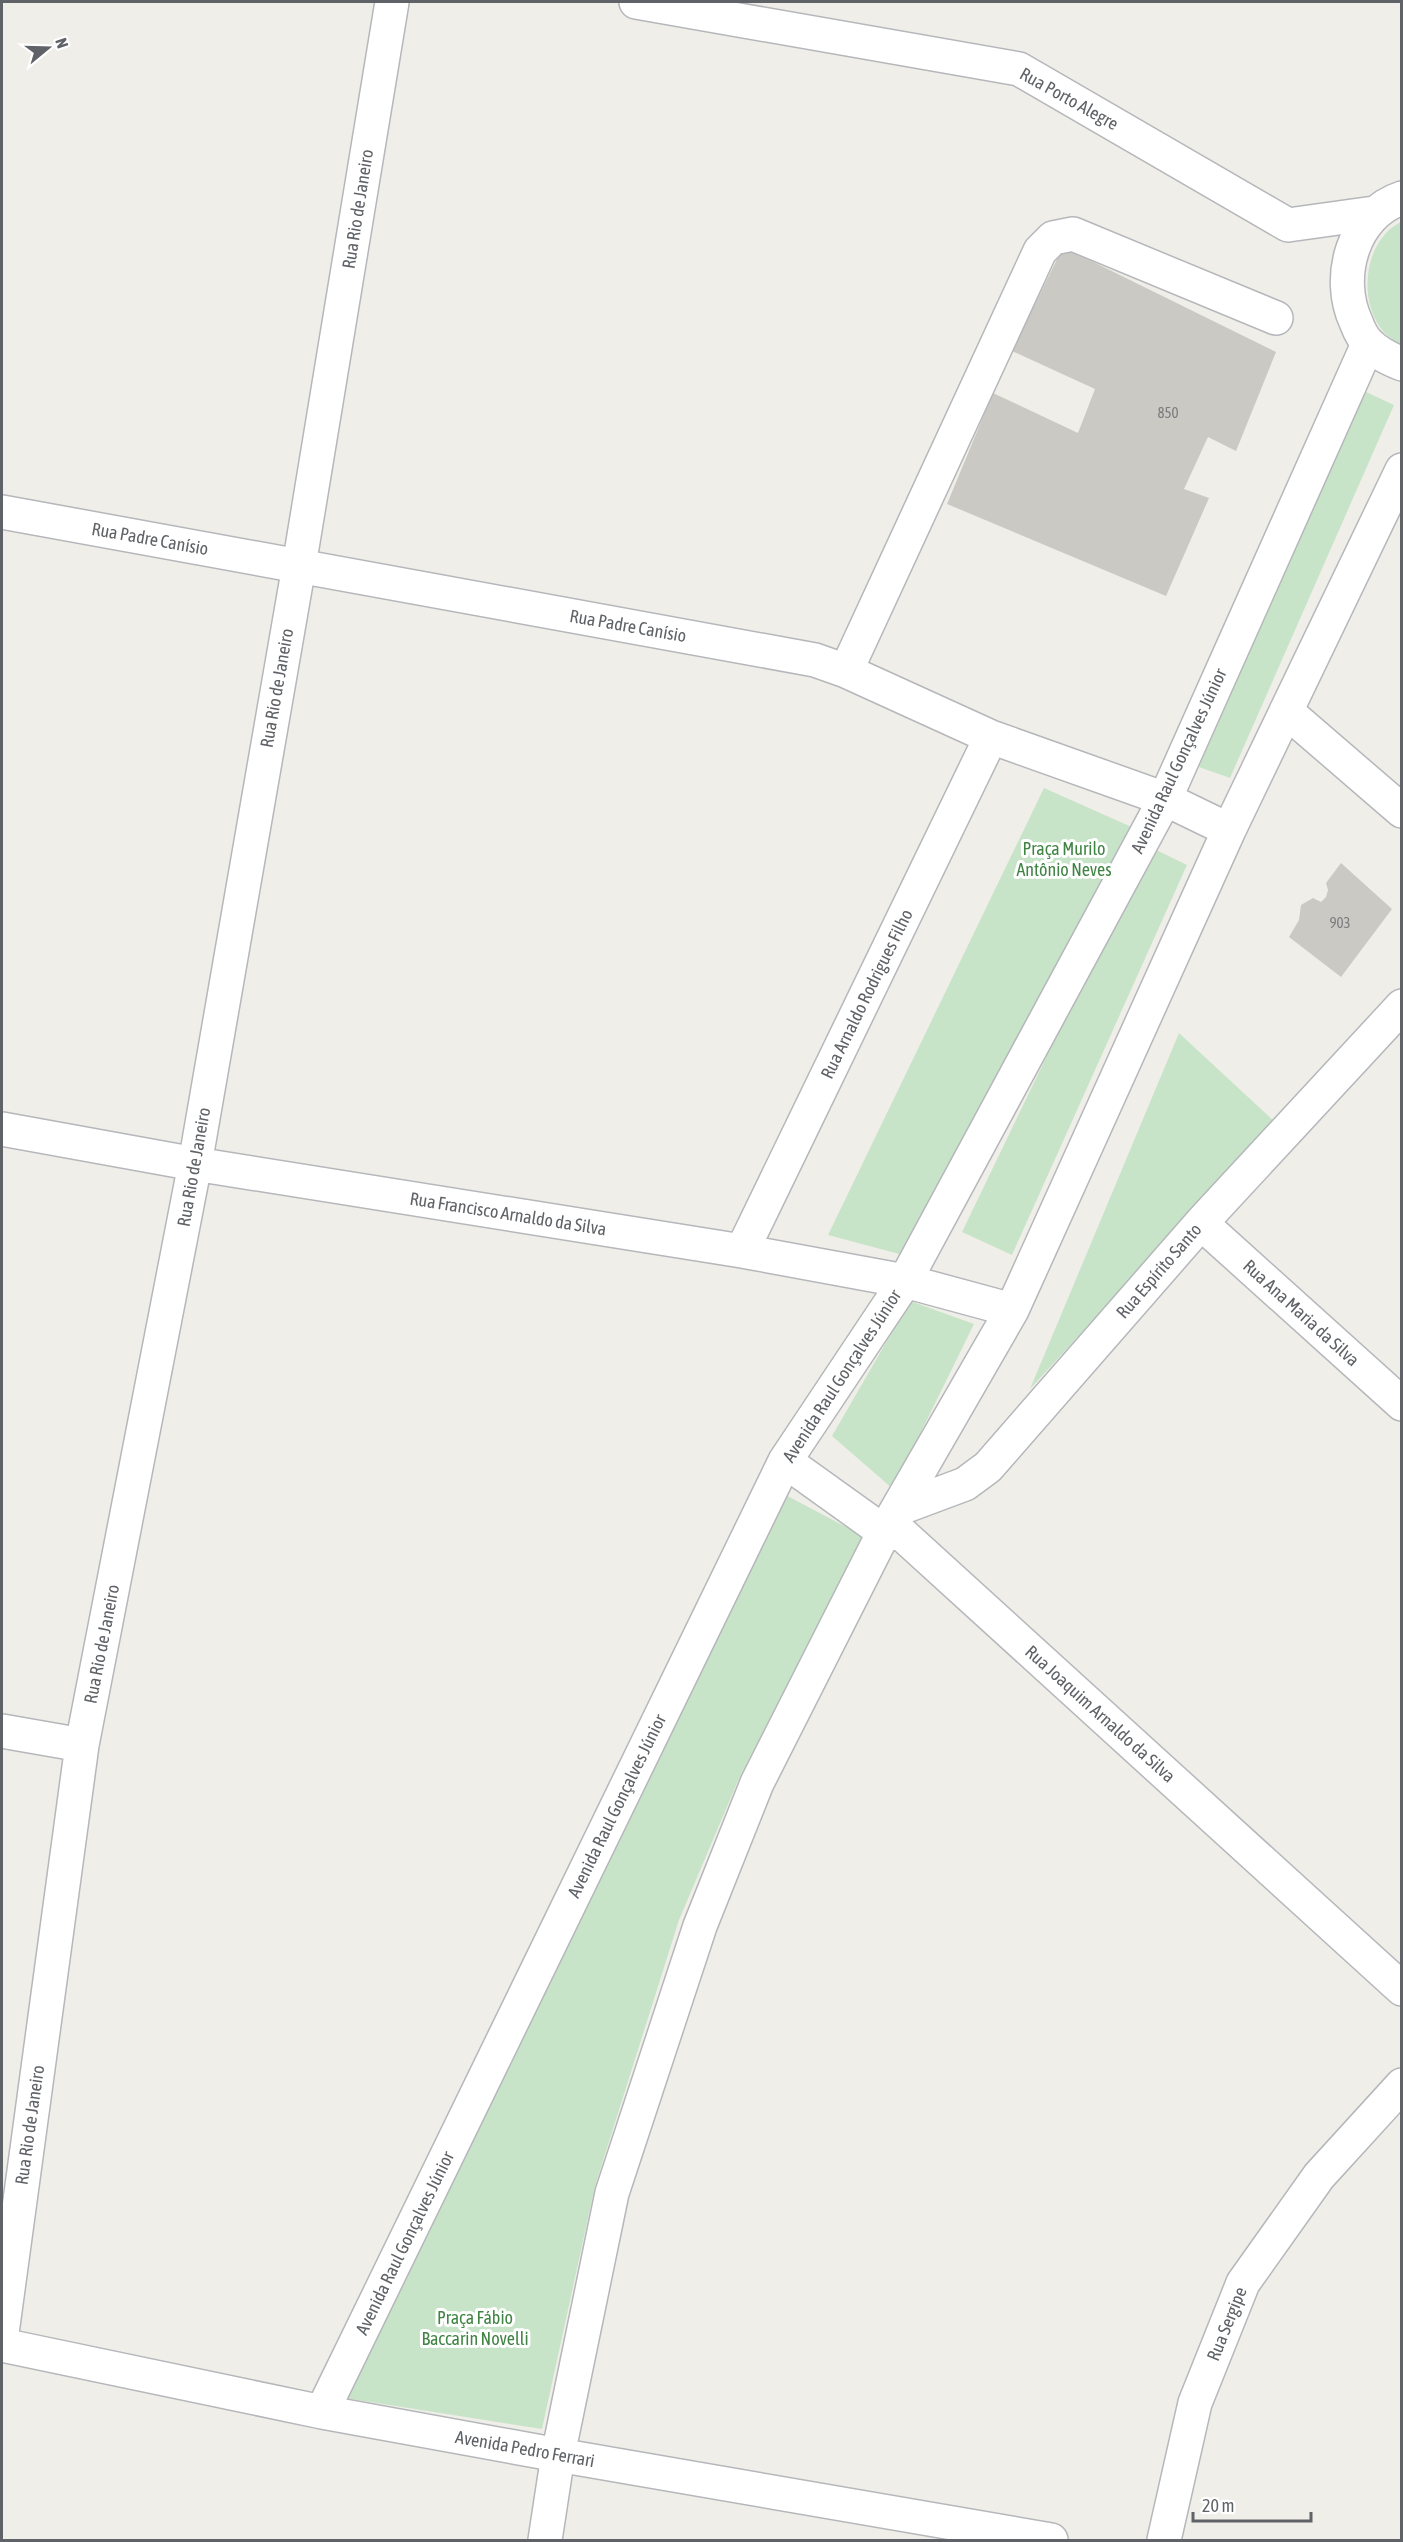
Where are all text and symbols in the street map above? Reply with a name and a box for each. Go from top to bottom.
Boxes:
north arrow [18,18,78,78]
text: N [52,36,72,51]
street label: Rua Porto Alegre [1016,63,1122,134]
street label: Rua Rio de Janeiro [338,148,377,270]
house number: 850 [1157,404,1179,421]
street label: Rua Padre Canísio [90,518,210,559]
street label: Rua Padre Canísio [568,605,688,646]
street label: Rua Rio de Janeiro [256,627,297,749]
street label: Avenida Raul Gonçalves Júnior [1126,664,1231,857]
park label: Praça Murilo Antônio Neves [1016,838,1112,880]
street label: Rua Arnaldo Rodrigues Filho [816,906,917,1082]
house number: 903 [1329,914,1351,931]
street label: Rua Rio de Janeiro [173,1106,214,1228]
street label: Rua Francisco Arnaldo da Silva [408,1188,608,1239]
street label: Rua Espírito Santo [1112,1219,1205,1322]
street label: Rua Ana Maria da Silva [1239,1255,1364,1370]
street label: Avenida Raul Gonçalves Júnior [778,1285,906,1466]
street label: Rua Rio de Janeiro [80,1583,123,1705]
street label: Rua Joaquim Arnaldo da Silva [1021,1641,1180,1786]
street label: Avenida Raul Gonçalves Júnior [563,1710,670,1901]
street label: Rua Rio de Janeiro [11,2064,48,2186]
street label: Avenida Raul Gonçalves Júnior [351,2147,458,2338]
street label: Rua Sergipe [1202,2284,1251,2364]
park label: Praça Fábio Baccarin Novelli [421,2307,529,2349]
street label: Avenida Pedro Ferrari [454,2426,596,2471]
scale bar [1193,2485,1312,2523]
text: 20 m [1202,2495,1234,2516]

